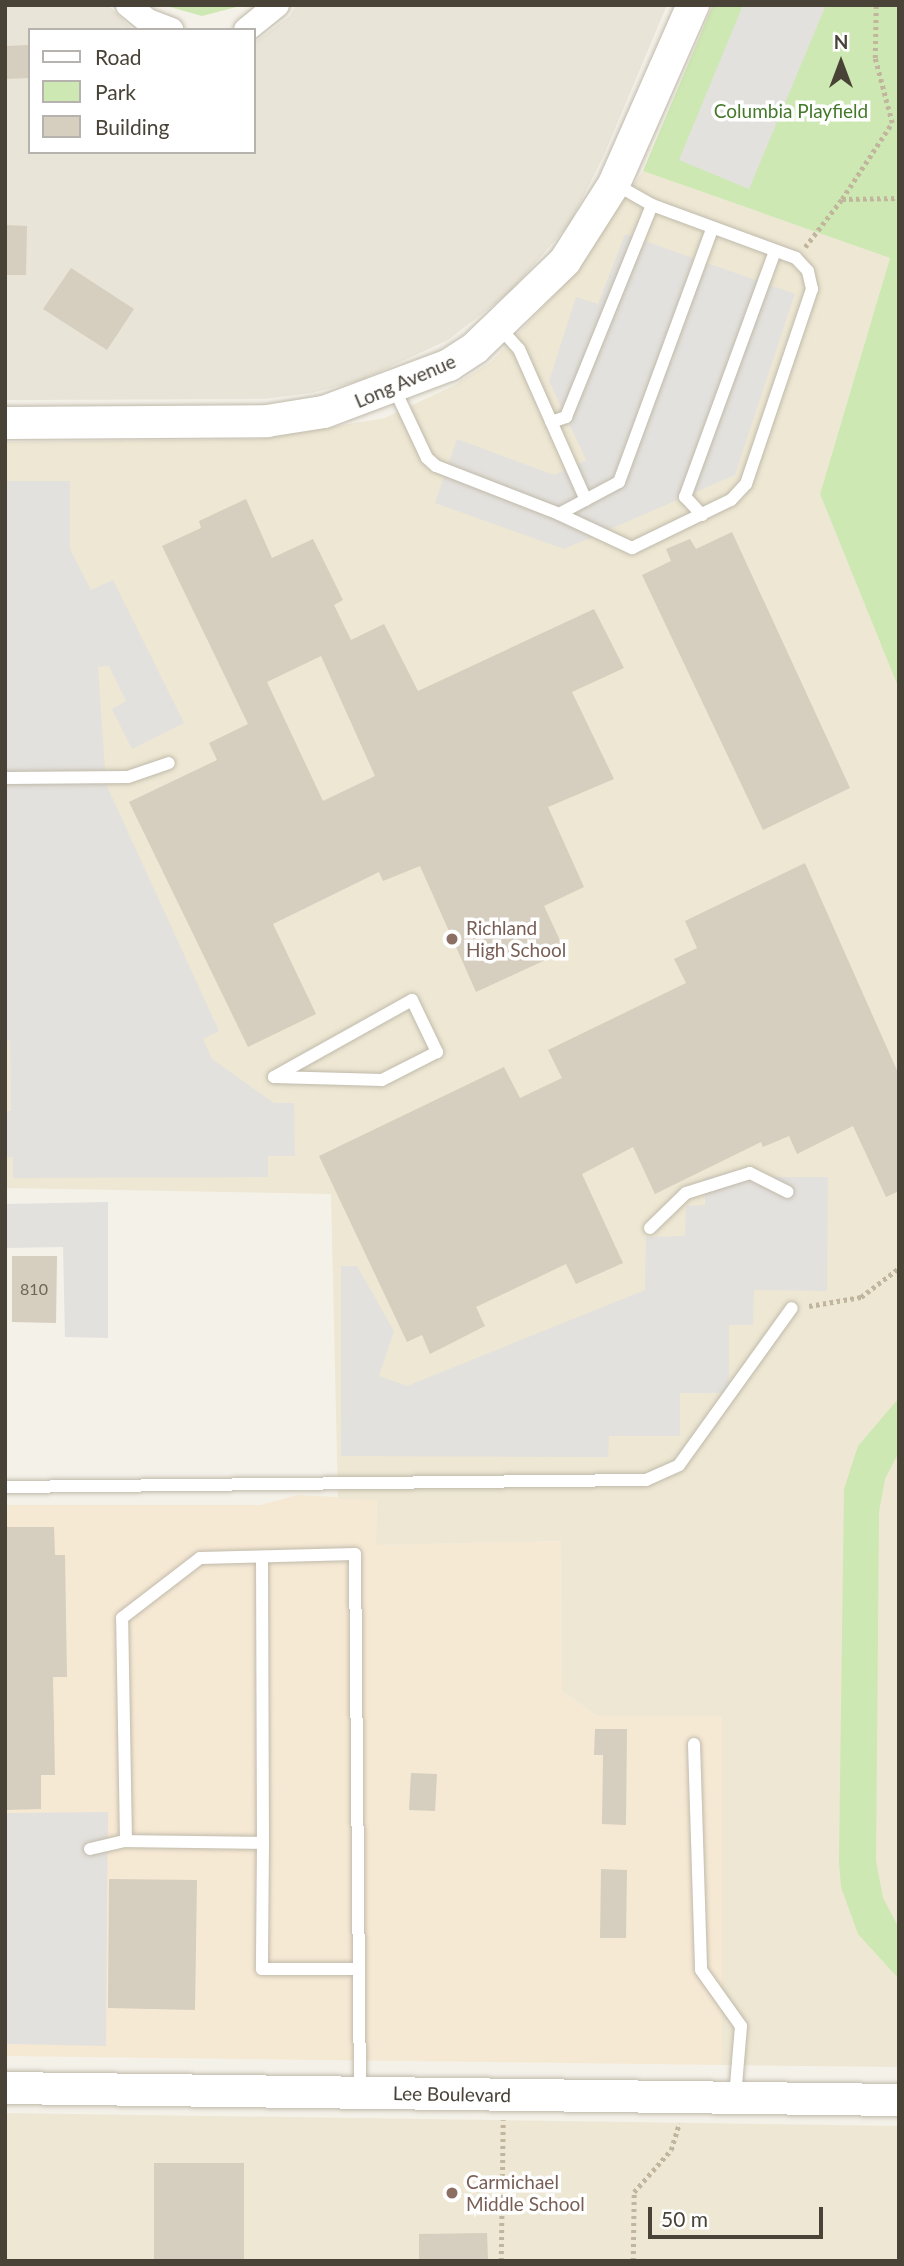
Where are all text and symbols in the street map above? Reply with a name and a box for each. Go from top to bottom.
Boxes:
legend [28,28,256,154]
north arrow [806,28,876,98]
text: N [834,30,848,53]
text: Road [95,44,142,69]
text: Park [95,79,136,104]
park label: Columbia Playfield [714,100,868,122]
text: Building [95,114,170,139]
street label: Long Avenue [351,349,459,413]
place label: Richland High School [466,917,566,961]
marker: Richland High School [444,931,460,947]
house number: 810 [20,1279,48,1299]
street label: Lee Boulevard [393,2082,511,2106]
place label: Carmichael Middle School [466,2171,585,2215]
marker: Carmichael Middle School [444,2185,460,2201]
scale bar [652,2192,827,2236]
text: 50 m [661,2206,708,2231]

